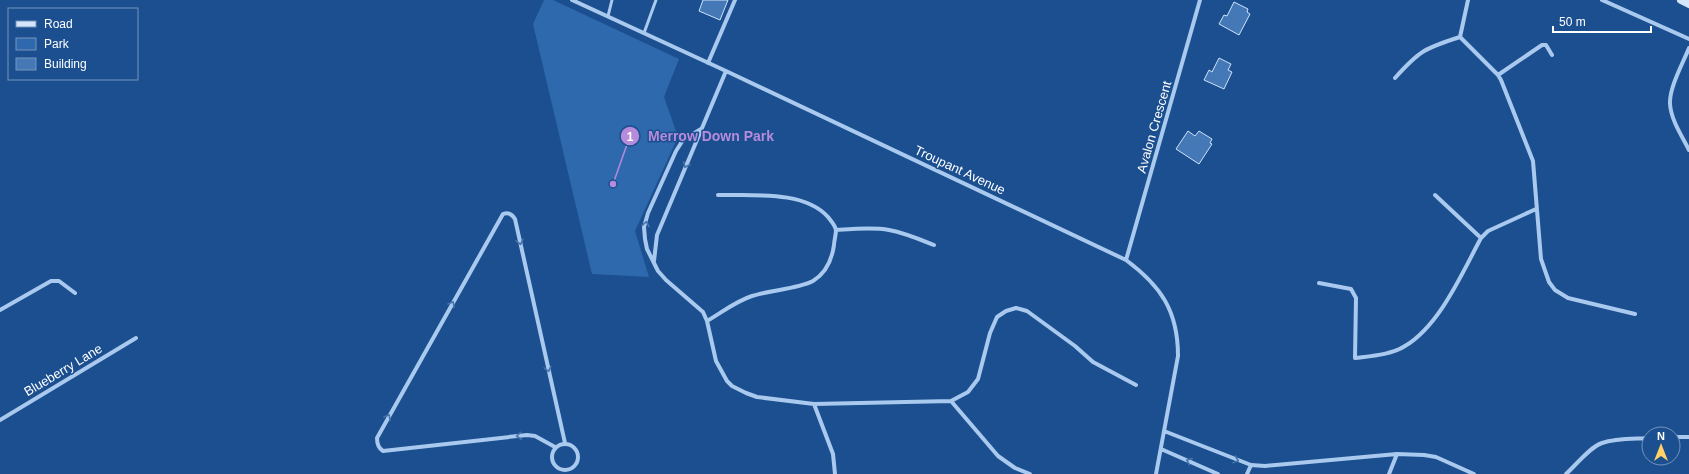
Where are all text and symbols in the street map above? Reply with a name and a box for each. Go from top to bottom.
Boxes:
legend [8,8,138,80]
scale bar [1553,8,1651,34]
text: 50 m [1559,15,1586,29]
text: Road [44,17,73,31]
text: Park [44,37,70,51]
text: Building [44,57,87,71]
street label: Avalon Crescent [1134,79,1174,175]
callout: Merrow Down Park [620,123,782,149]
text: Merrow Down Park [648,128,774,144]
text: 1 [627,130,634,144]
street label: Troupant Avenue [912,142,1008,198]
one-way arrow [683,161,691,168]
one-way arrow [641,221,649,228]
one-way arrow [516,239,524,245]
one-way arrow [447,301,455,308]
street label: Blueberry Lane [21,341,105,399]
one-way arrow [544,366,552,372]
one-way arrow [384,414,391,421]
north arrow [1641,426,1681,466]
text: N [1657,430,1665,442]
one-way arrow [516,431,522,440]
one-way arrow [1233,455,1240,463]
one-way arrow [1186,458,1193,466]

